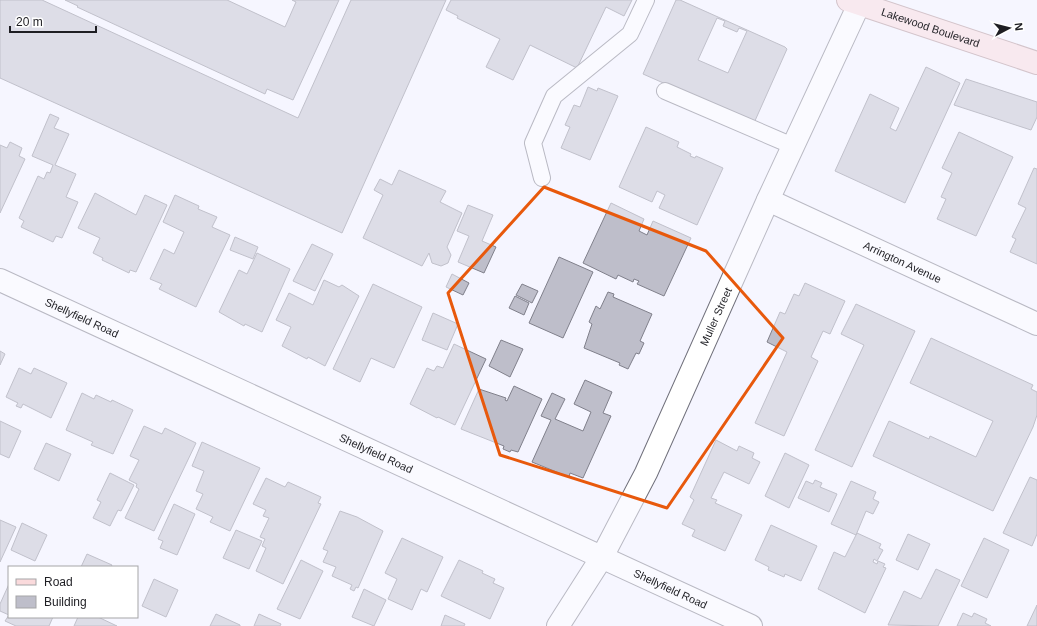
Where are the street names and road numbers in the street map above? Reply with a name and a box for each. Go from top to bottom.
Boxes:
street label: Lakewood Boulevard [880,6,981,49]
street label: Arrington Avenue [862,239,943,285]
street label: Muller Street [698,286,734,348]
street label: Shellyfield Road [43,296,120,340]
street label: Shellyfield Road [337,431,415,475]
street label: Shellyfield Road [632,567,709,611]

